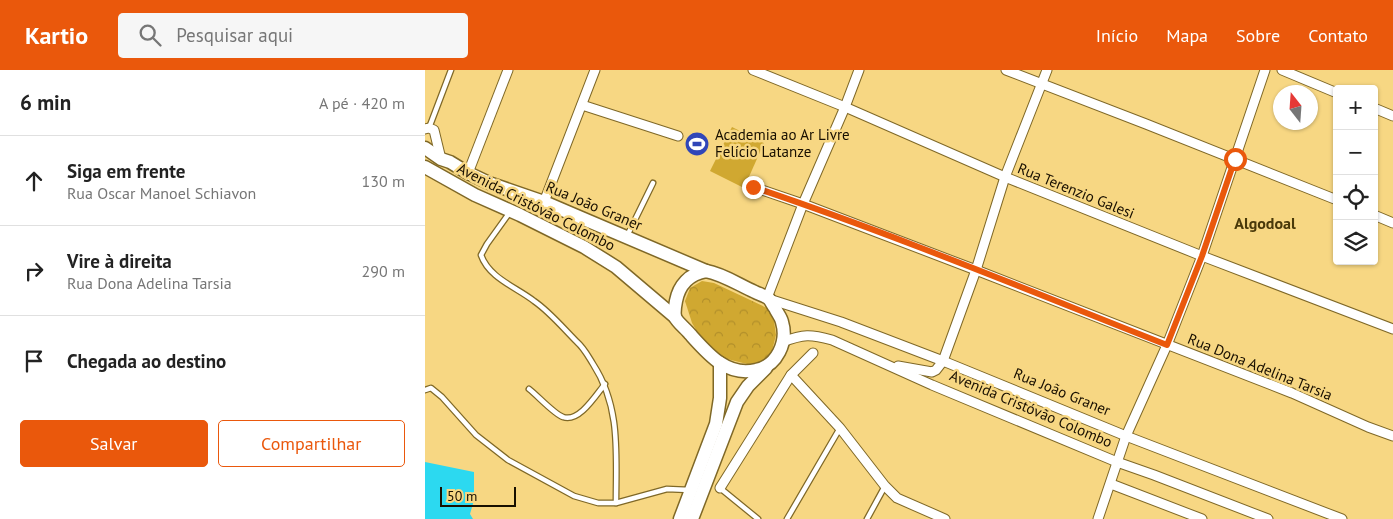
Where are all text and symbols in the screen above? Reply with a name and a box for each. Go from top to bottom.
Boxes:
search box [118,13,468,58]
text: Kartio [25,20,88,51]
icon: search [136,21,164,49]
text: Pesquisar aqui [176,23,293,47]
text: Início [1096,24,1138,47]
text: Mapa [1166,24,1208,47]
text: Sobre [1236,24,1280,47]
text: Contato [1308,24,1368,47]
north arrow [1273,85,1318,130]
map controls [1333,85,1378,265]
button: + [1333,85,1378,130]
text: 6 min [20,89,71,116]
text: A pé · 420 m [319,93,405,113]
place label: Academia ao Ar Livre Felício Latanze [715,125,850,161]
button: − [1333,130,1378,175]
sports icon: Academia ao Ar Livre Felício Latanze [684,131,710,157]
route start [1224,148,1247,171]
street label: Avenida Cristóvão Colombo [454,158,618,255]
street label: Rua Terenzio Galesi [1015,158,1137,223]
text: Siga em frente [67,159,185,183]
icon: ahead [20,167,48,195]
text: 130 m [362,171,405,191]
button: locate [1333,175,1378,220]
route end [742,176,765,199]
street label: Rua João Graner [543,177,645,234]
text: Rua Oscar Manoel Schiavon [67,183,256,203]
district label: Algodoal [1234,213,1296,233]
button: layers [1333,220,1378,265]
text: Vire à direita [67,249,172,273]
icon: right [20,257,48,285]
text: 290 m [362,261,405,281]
text: Rua Dona Adelina Tarsia [67,273,232,293]
street label: Rua Dona Adelina Tarsia [1185,329,1335,404]
icon: arrive [20,347,48,375]
text: Chegada ao destino [67,349,226,373]
street label: Rua João Graner [1011,363,1113,420]
street label: Avenida Cristóvão Colombo [947,366,1115,451]
button: Salvar [20,420,208,467]
button: Compartilhar [218,420,405,467]
scale bar [440,484,516,507]
text: 50 m [447,487,477,505]

